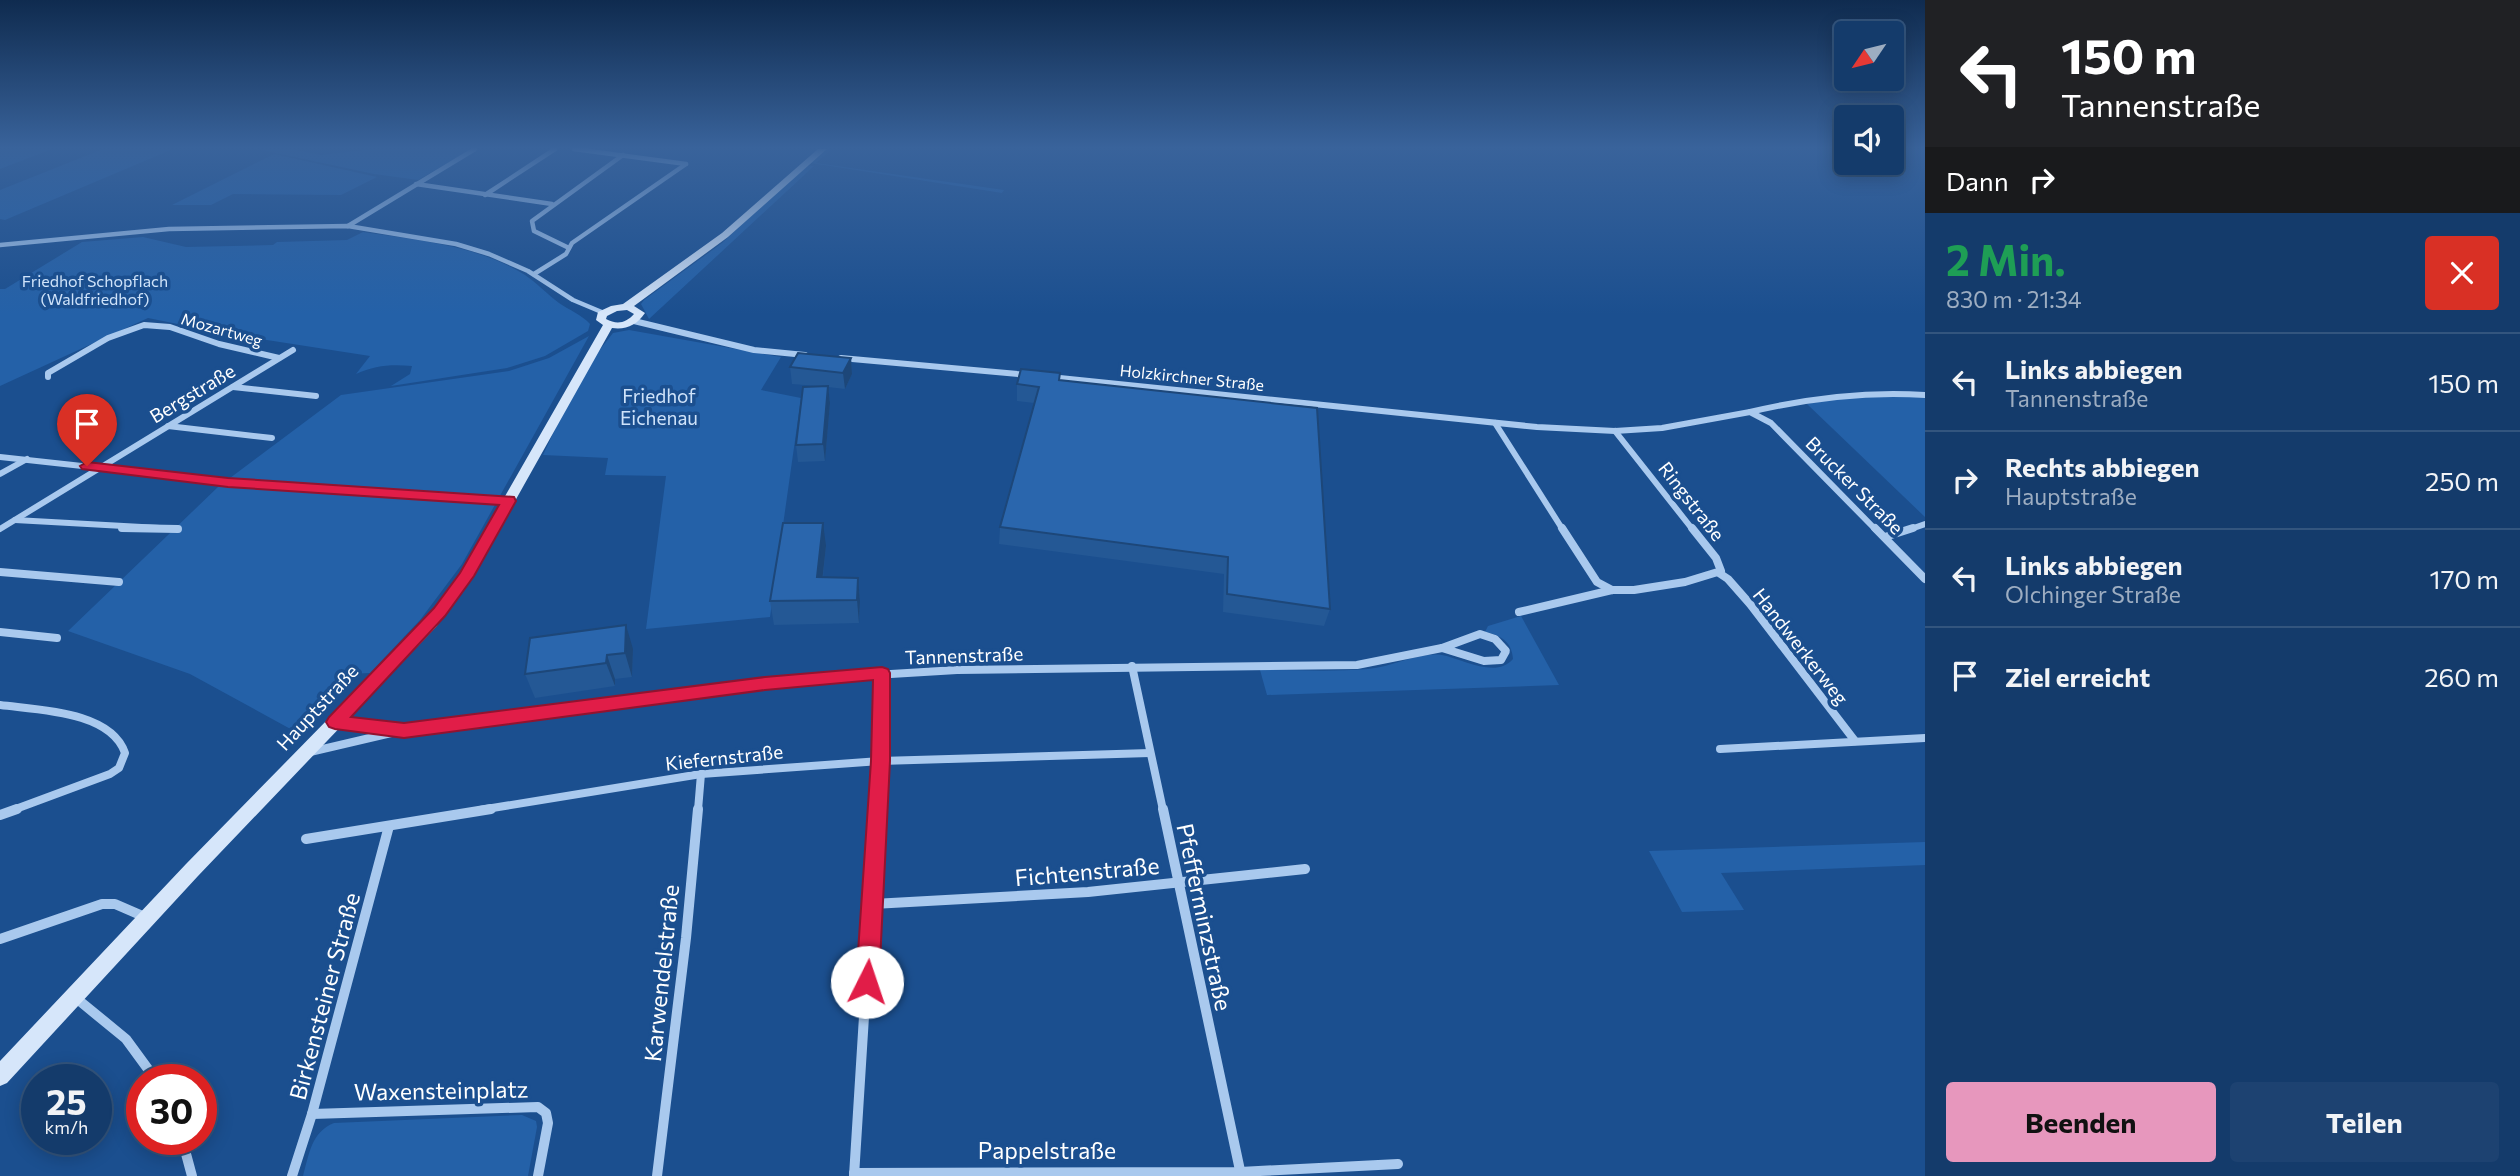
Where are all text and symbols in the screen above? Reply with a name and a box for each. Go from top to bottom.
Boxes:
north arrow [1834,21,1904,91]
map controls [1834,21,1904,175]
text: 150 m [2061,24,2196,84]
icon: left [1946,28,2037,119]
text: Tannenstraße [2061,84,2260,124]
button: sound [1834,105,1904,175]
icon: right [2023,161,2061,199]
text: Dann [1946,165,2009,196]
text: 2 Min. [1946,233,2066,285]
button: close [2425,236,2499,310]
park label: Friedhof Schopflach (Waldfriedhof) [22,271,168,308]
text: 830 m · 21:34 [1946,285,2082,313]
street label: Mozartweg [179,308,265,350]
text: Links abbiegen [2005,353,2183,384]
street label: Bergstraße [145,359,239,427]
street label: Holzkirchner Straße [1119,360,1265,394]
icon: left [1946,363,1984,401]
text: 150 m [2428,367,2499,398]
park label: Friedhof Eichenau [620,384,698,429]
text: Tannenstraße [2005,384,2148,412]
pin [57,394,117,466]
icon: arrive [68,405,106,443]
street label: Brucker Straße [1801,431,1909,539]
text: Rechts abbiegen [2005,451,2200,482]
street label: Ringstraße [1654,457,1730,545]
icon: right [1946,461,1984,499]
text: 250 m [2425,465,2499,496]
text: Hauptstraße [2005,482,2137,510]
text: Links abbiegen [2005,549,2183,580]
icon: left [1946,559,1984,597]
text: 170 m [2430,563,2499,594]
text: Olchinger Straße [2005,580,2181,608]
street label: Handwerkerweg [1748,583,1854,709]
street label: Tannenstraße [904,641,1024,669]
icon: arrive [1946,657,1984,695]
street label: Hauptstraße [271,659,363,755]
text: Ziel erreicht [2005,661,2150,692]
text: 260 m [2424,661,2499,692]
street label: Kiefernstraße [664,739,784,775]
street label: Pfefferminzstraße [1171,821,1239,1013]
street label: Fichtenstraße [1013,851,1161,891]
street label: Karwendelstraße [638,883,684,1063]
street label: Birkensteiner Straße [283,889,365,1103]
position arrow [830,945,904,1019]
speed limit sign: 30 [126,1064,217,1155]
street label: Waxensteinplatz [354,1074,528,1106]
text: 25 [46,1079,87,1122]
button: Beenden [1946,1082,2216,1162]
button: Teilen [2230,1082,2499,1162]
text: km/h [45,1116,88,1138]
street label: Pappelstraße [978,1136,1116,1164]

